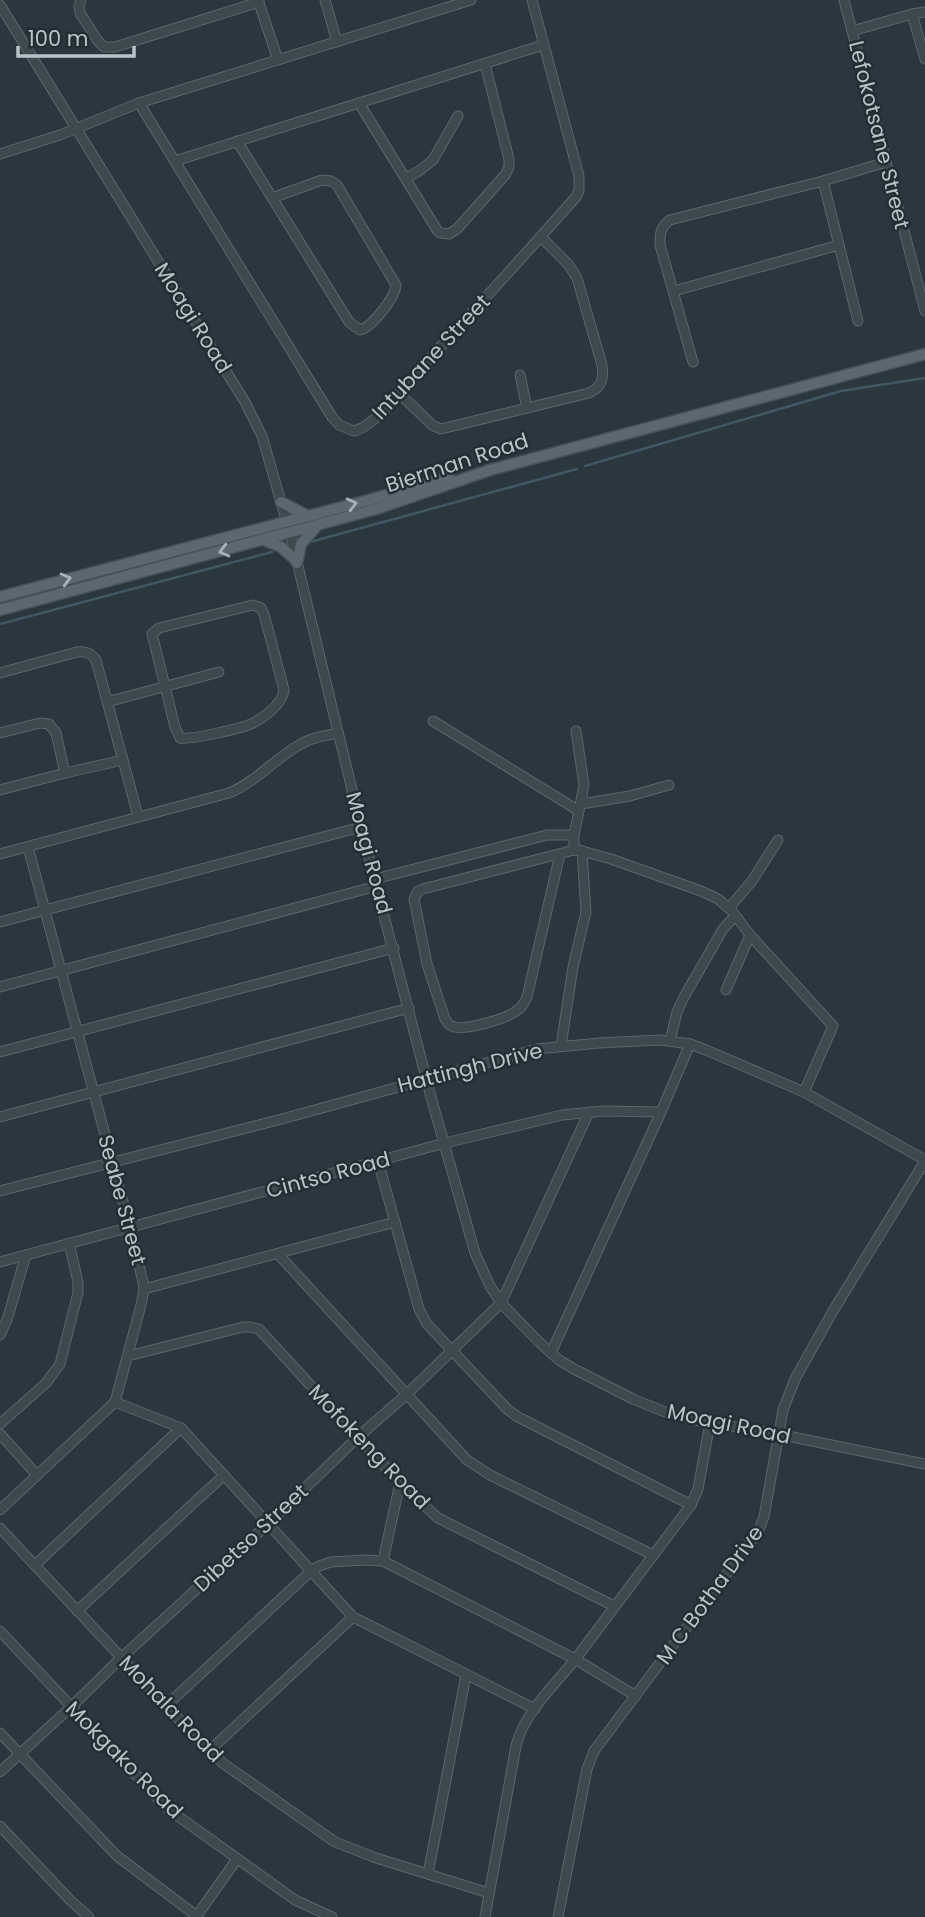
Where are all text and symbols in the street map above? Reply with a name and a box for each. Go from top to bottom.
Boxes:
scale bar [18,14,133,58]
text: 100 m [28,24,88,53]
street label: Lefokotsane Street [842,38,917,232]
street label: Moagi Road [148,257,239,379]
street label: Intubane Street [365,288,496,426]
street label: Bierman Road [382,426,532,499]
one-way arrow [346,498,358,512]
one-way arrow [218,543,230,557]
one-way arrow [60,573,72,588]
street label: Moagi Road [339,789,400,917]
street label: Hattingh Drive [394,1035,545,1100]
street label: Seabe Street [91,1131,154,1268]
street label: Cintso Road [263,1144,393,1205]
street label: Mofokeng Road [302,1378,437,1516]
street label: Moagi Road [665,1396,793,1451]
street label: Dibetso Street [187,1477,314,1598]
street label: M C Botha Drive [649,1519,770,1670]
street label: Mohala Road [113,1649,230,1769]
street label: Mokgako Road [59,1695,189,1825]

